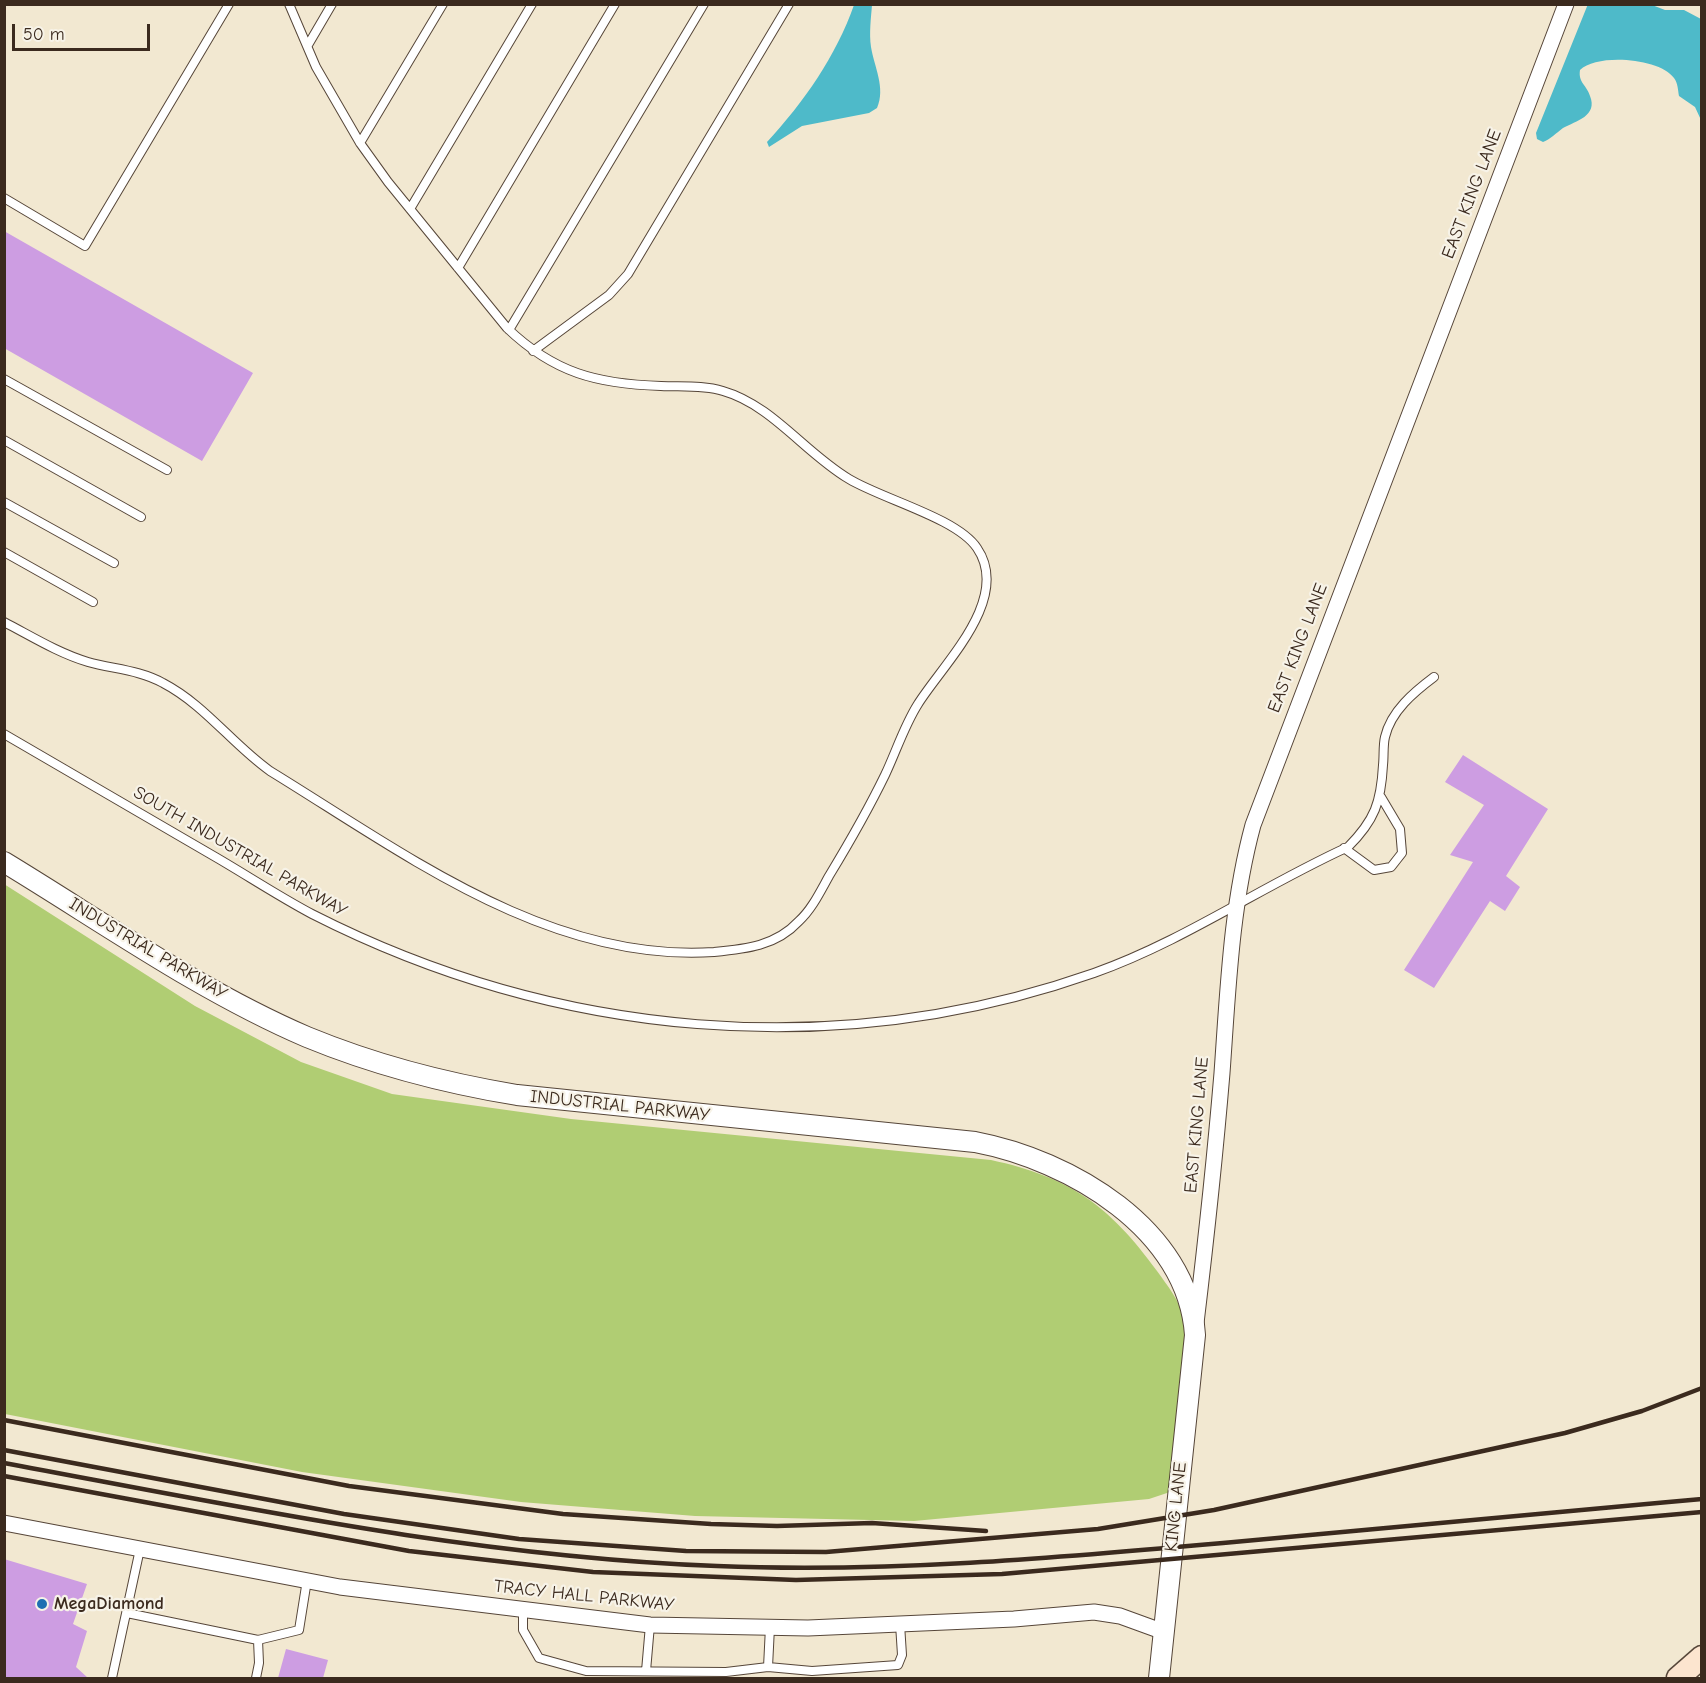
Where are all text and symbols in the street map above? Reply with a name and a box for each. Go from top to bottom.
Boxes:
scale bar [15,12,153,50]
text: 50 m [23,24,65,45]
street label: EAST KING LANE [1437,126,1507,262]
street label: EAST KING LANE [1263,580,1333,716]
street label: SOUTH INDUSTRIAL PARKWAY [129,782,351,922]
street label: INDUSTRIAL PARKWAY [65,893,231,1005]
street label: EAST KING LANE [1180,1056,1214,1194]
street label: INDUSTRIAL PARKWAY [529,1086,711,1126]
street label: KING LANE [1161,1461,1191,1553]
street label: TRACY HALL PARKWAY [493,1576,675,1616]
place label: MegaDiamond [54,1593,164,1615]
marker: MegaDiamond [35,1597,49,1611]

